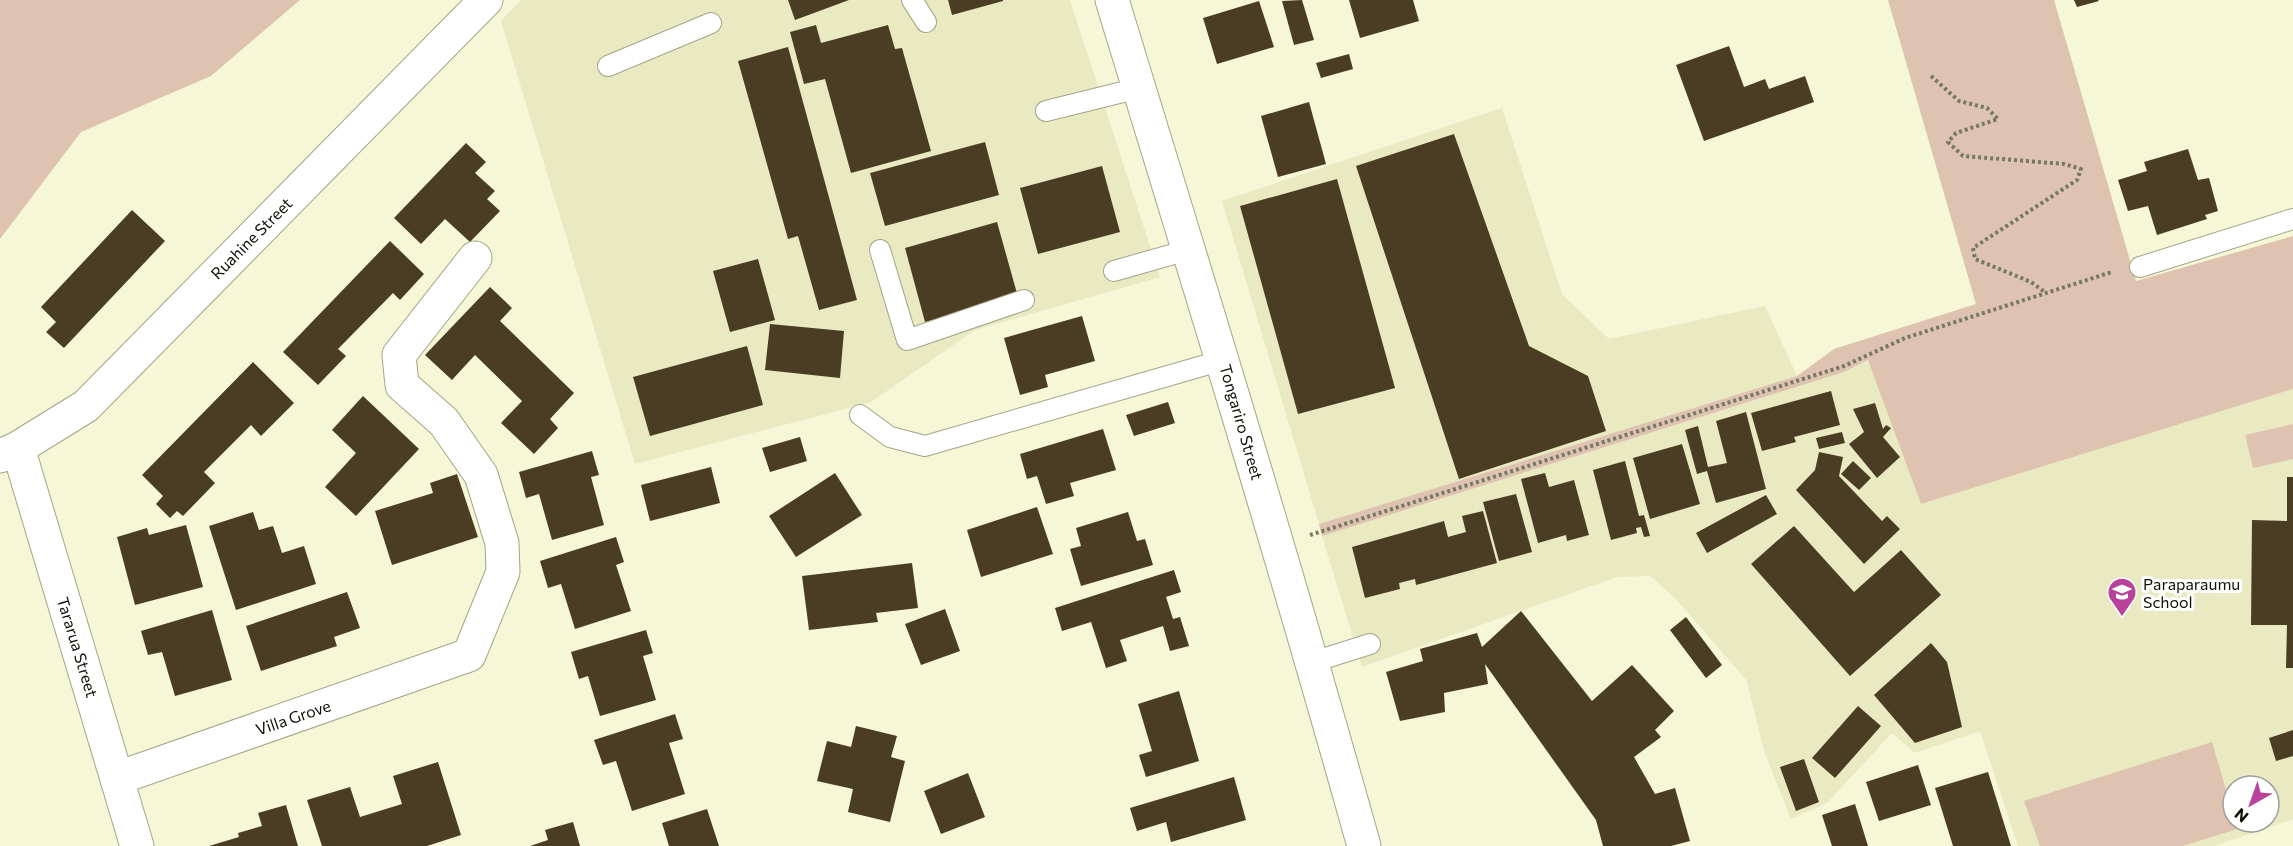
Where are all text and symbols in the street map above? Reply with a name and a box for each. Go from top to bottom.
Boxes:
street label: Ruahine Street [206,193,296,283]
street label: Tongariro Street [1216,362,1268,482]
place label: Paraparaumu School [2143,574,2240,611]
school or university icon: Paraparaumu School [2106,576,2138,618]
street label: Tararua Street [54,595,102,700]
street label: Villa Grove [253,695,333,739]
north arrow [2221,774,2281,834]
text: N [2230,805,2252,827]

